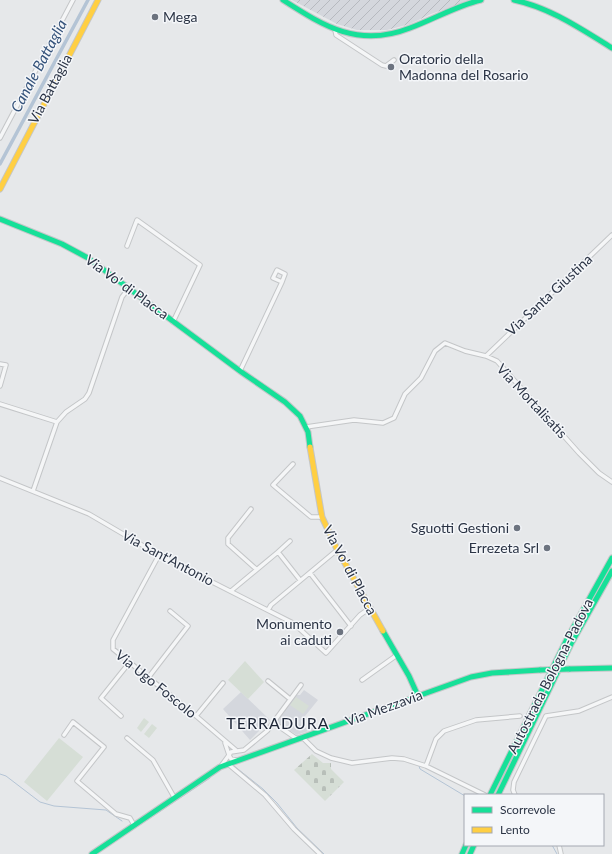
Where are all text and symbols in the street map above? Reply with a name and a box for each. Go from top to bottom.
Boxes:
place label: Mega [163,8,197,25]
marker: Mega [150,12,160,22]
water label: Canale Battaglia [6,16,70,115]
place label: Oratorio della Madonna del Rosario [399,50,529,83]
street label: Via Battaglia [24,51,75,127]
marker: Oratorio della Madonna del Rosario [386,62,396,72]
street label: Via Santa Giustina [502,250,595,339]
street label: Via Vo' di Placca [82,251,172,323]
street label: Via Mortalisatis [494,360,571,441]
place label: Sguotti Gestioni [411,519,509,536]
street label: Via Vo' di Placca [320,522,381,617]
marker: Sguotti Gestioni [512,523,522,533]
street label: Via Sant'Antonio [119,526,217,589]
place label: Errezeta Srl [469,539,539,556]
marker: Errezeta Srl [542,543,552,553]
street label: Autostrada Bologna-Padova [503,595,596,756]
place label: Monumento ai caduti [256,615,332,648]
marker: Monumento ai caduti [335,627,345,637]
street label: Via Ugo Foscolo [112,646,200,721]
street label: Via Mezzavia [343,686,425,729]
district label: TERRADURA [226,713,330,732]
legend [464,794,604,846]
text: Scorrevole [500,802,556,817]
text: Lento [500,822,530,837]

